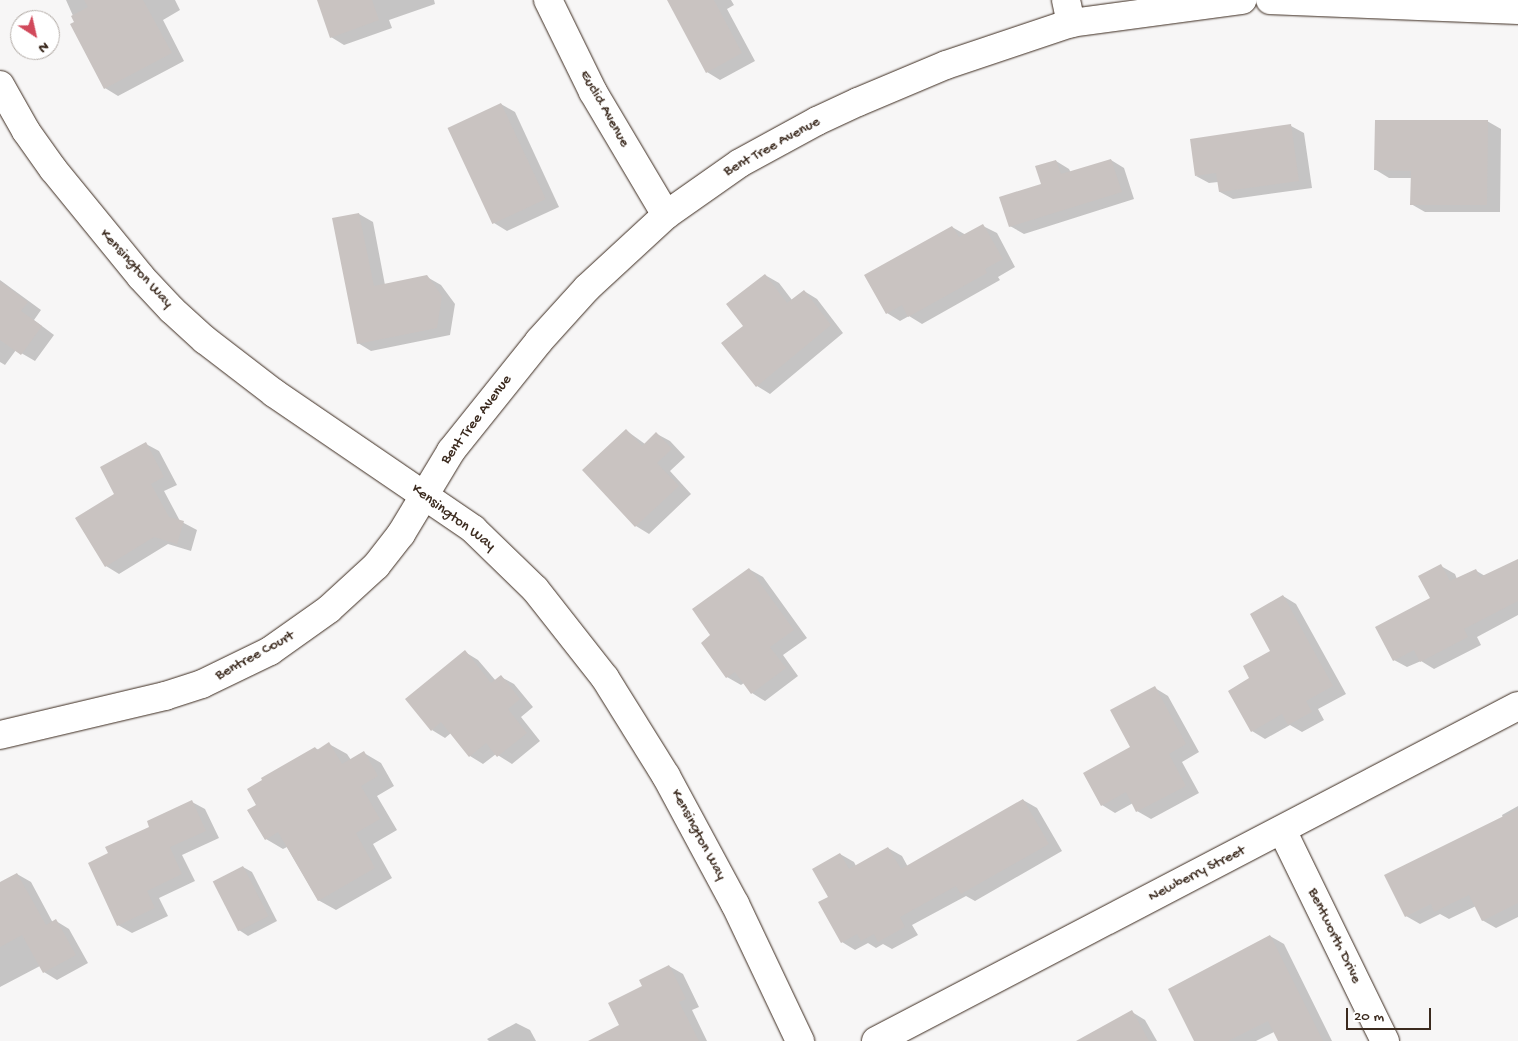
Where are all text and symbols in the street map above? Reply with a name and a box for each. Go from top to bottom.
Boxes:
north arrow [10,10,60,60]
text: N [35,37,52,56]
street label: Euclid Avenue [575,67,633,151]
street label: Bent Tree Avenue [721,113,823,181]
street label: Kensington Way [96,226,176,312]
street label: Bent Tree Avenue [437,372,517,468]
street label: Kensington Way [407,481,499,555]
street label: Bentree Court [212,627,298,685]
street label: Kensington Way [666,786,730,884]
street label: Newberry Street [1146,842,1248,906]
street label: Bentworth Drive [1303,885,1365,987]
scale bar [1348,998,1433,1030]
text: 20 m [1354,1008,1384,1026]

